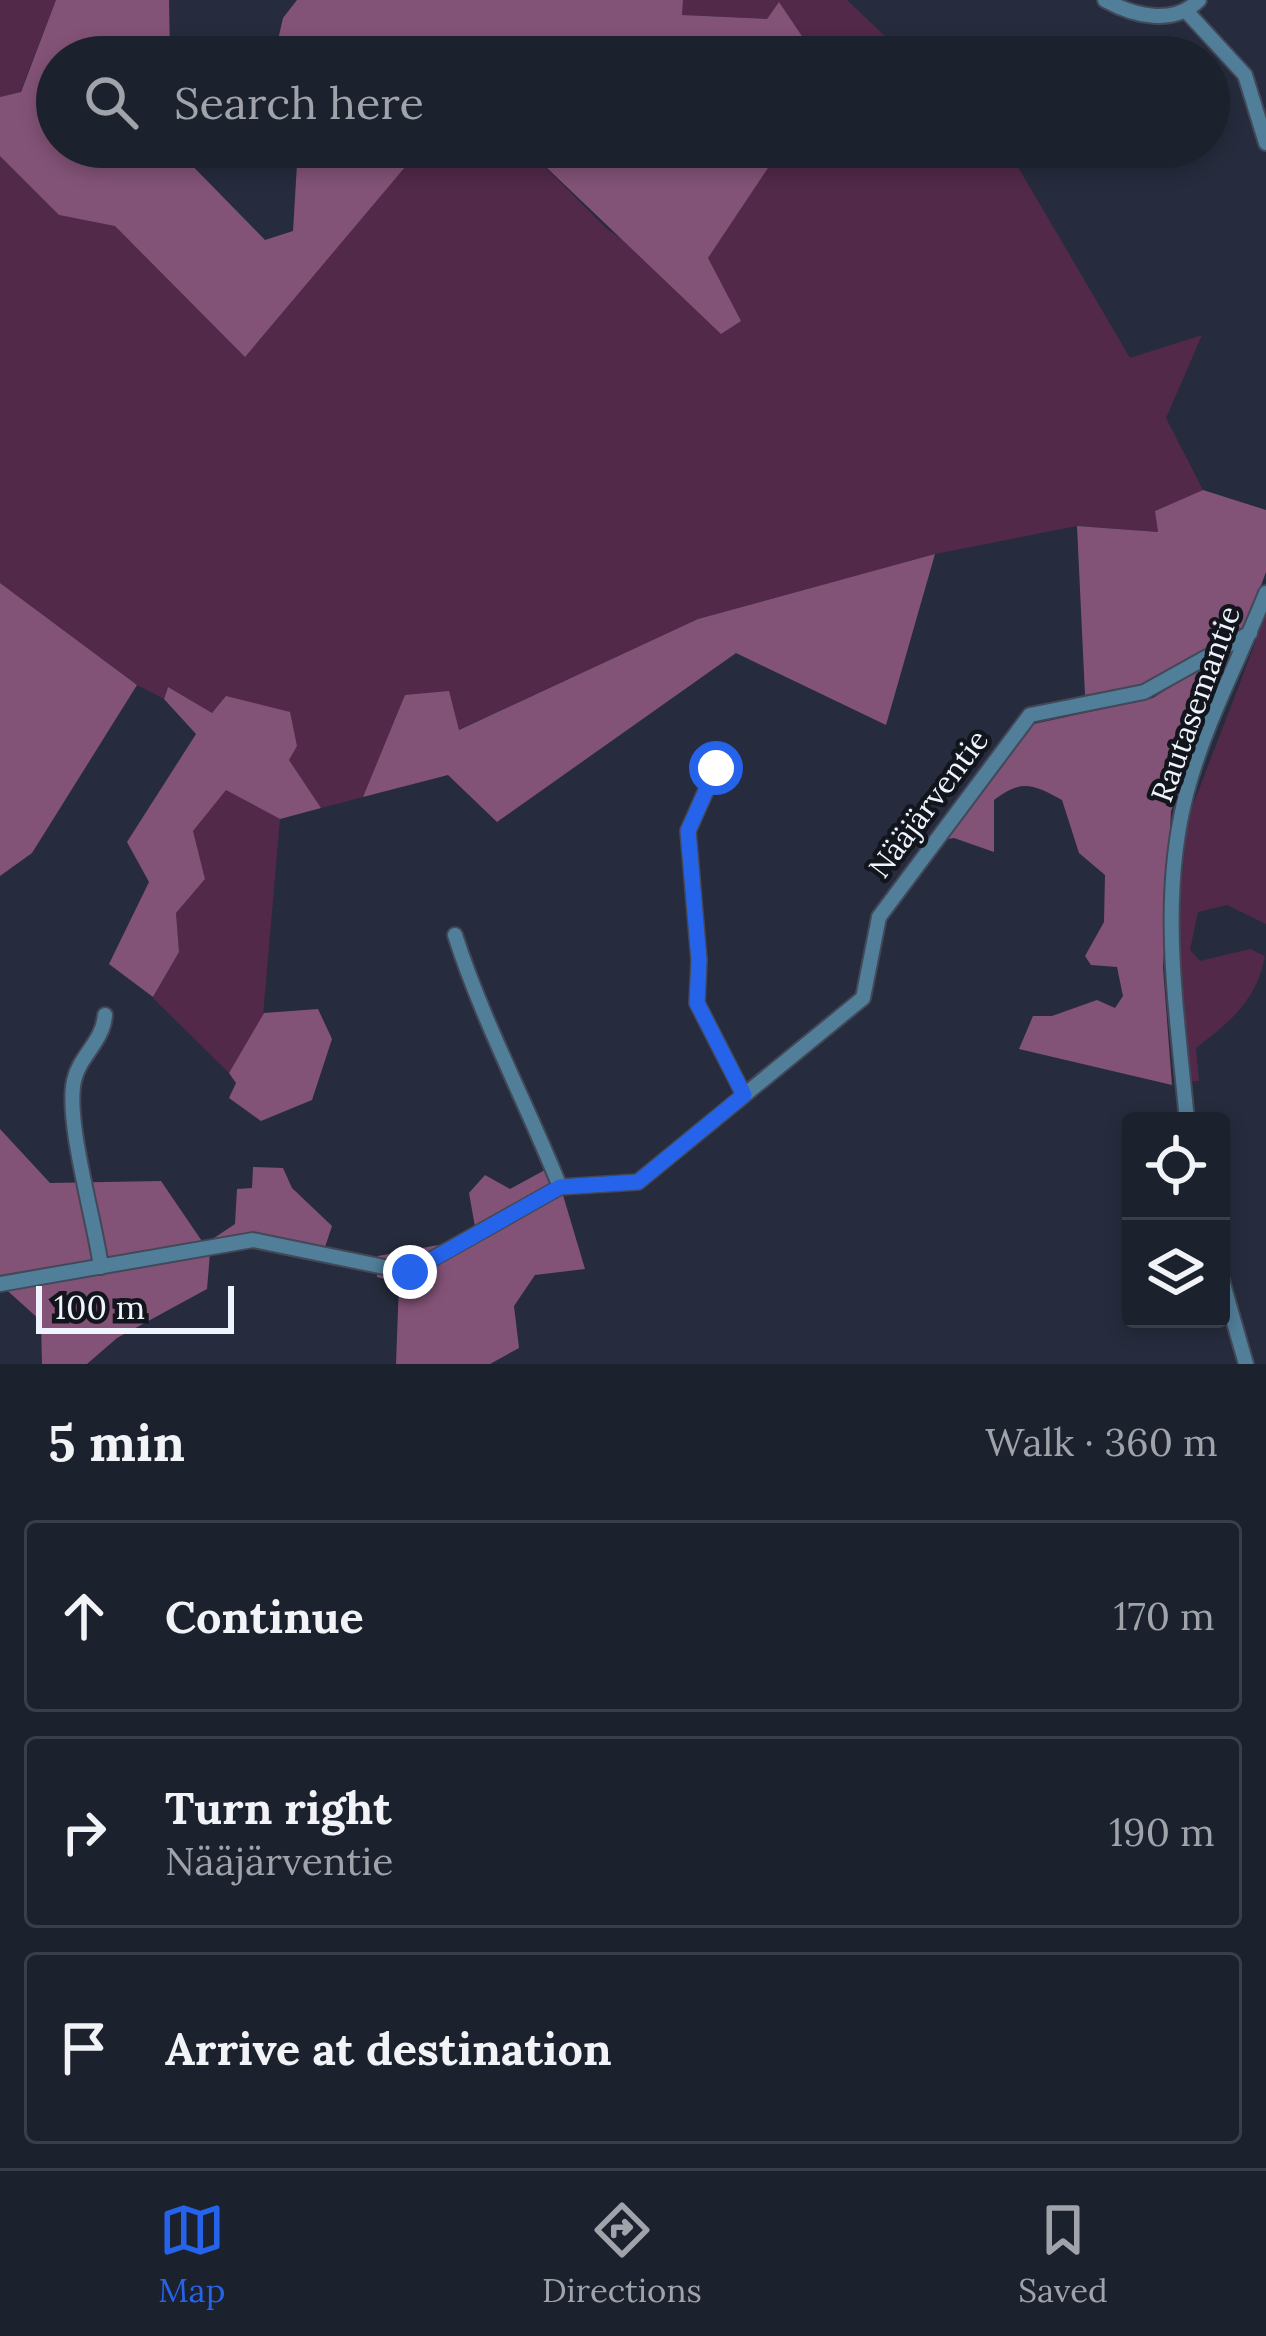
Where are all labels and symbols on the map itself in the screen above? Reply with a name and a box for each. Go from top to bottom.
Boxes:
street label: Rautasemantie [1142,600,1248,807]
street label: Nääjärventie [860,722,997,886]
route start [689,741,743,795]
route end [383,1245,437,1299]
scale bar [36,1280,234,1333]

